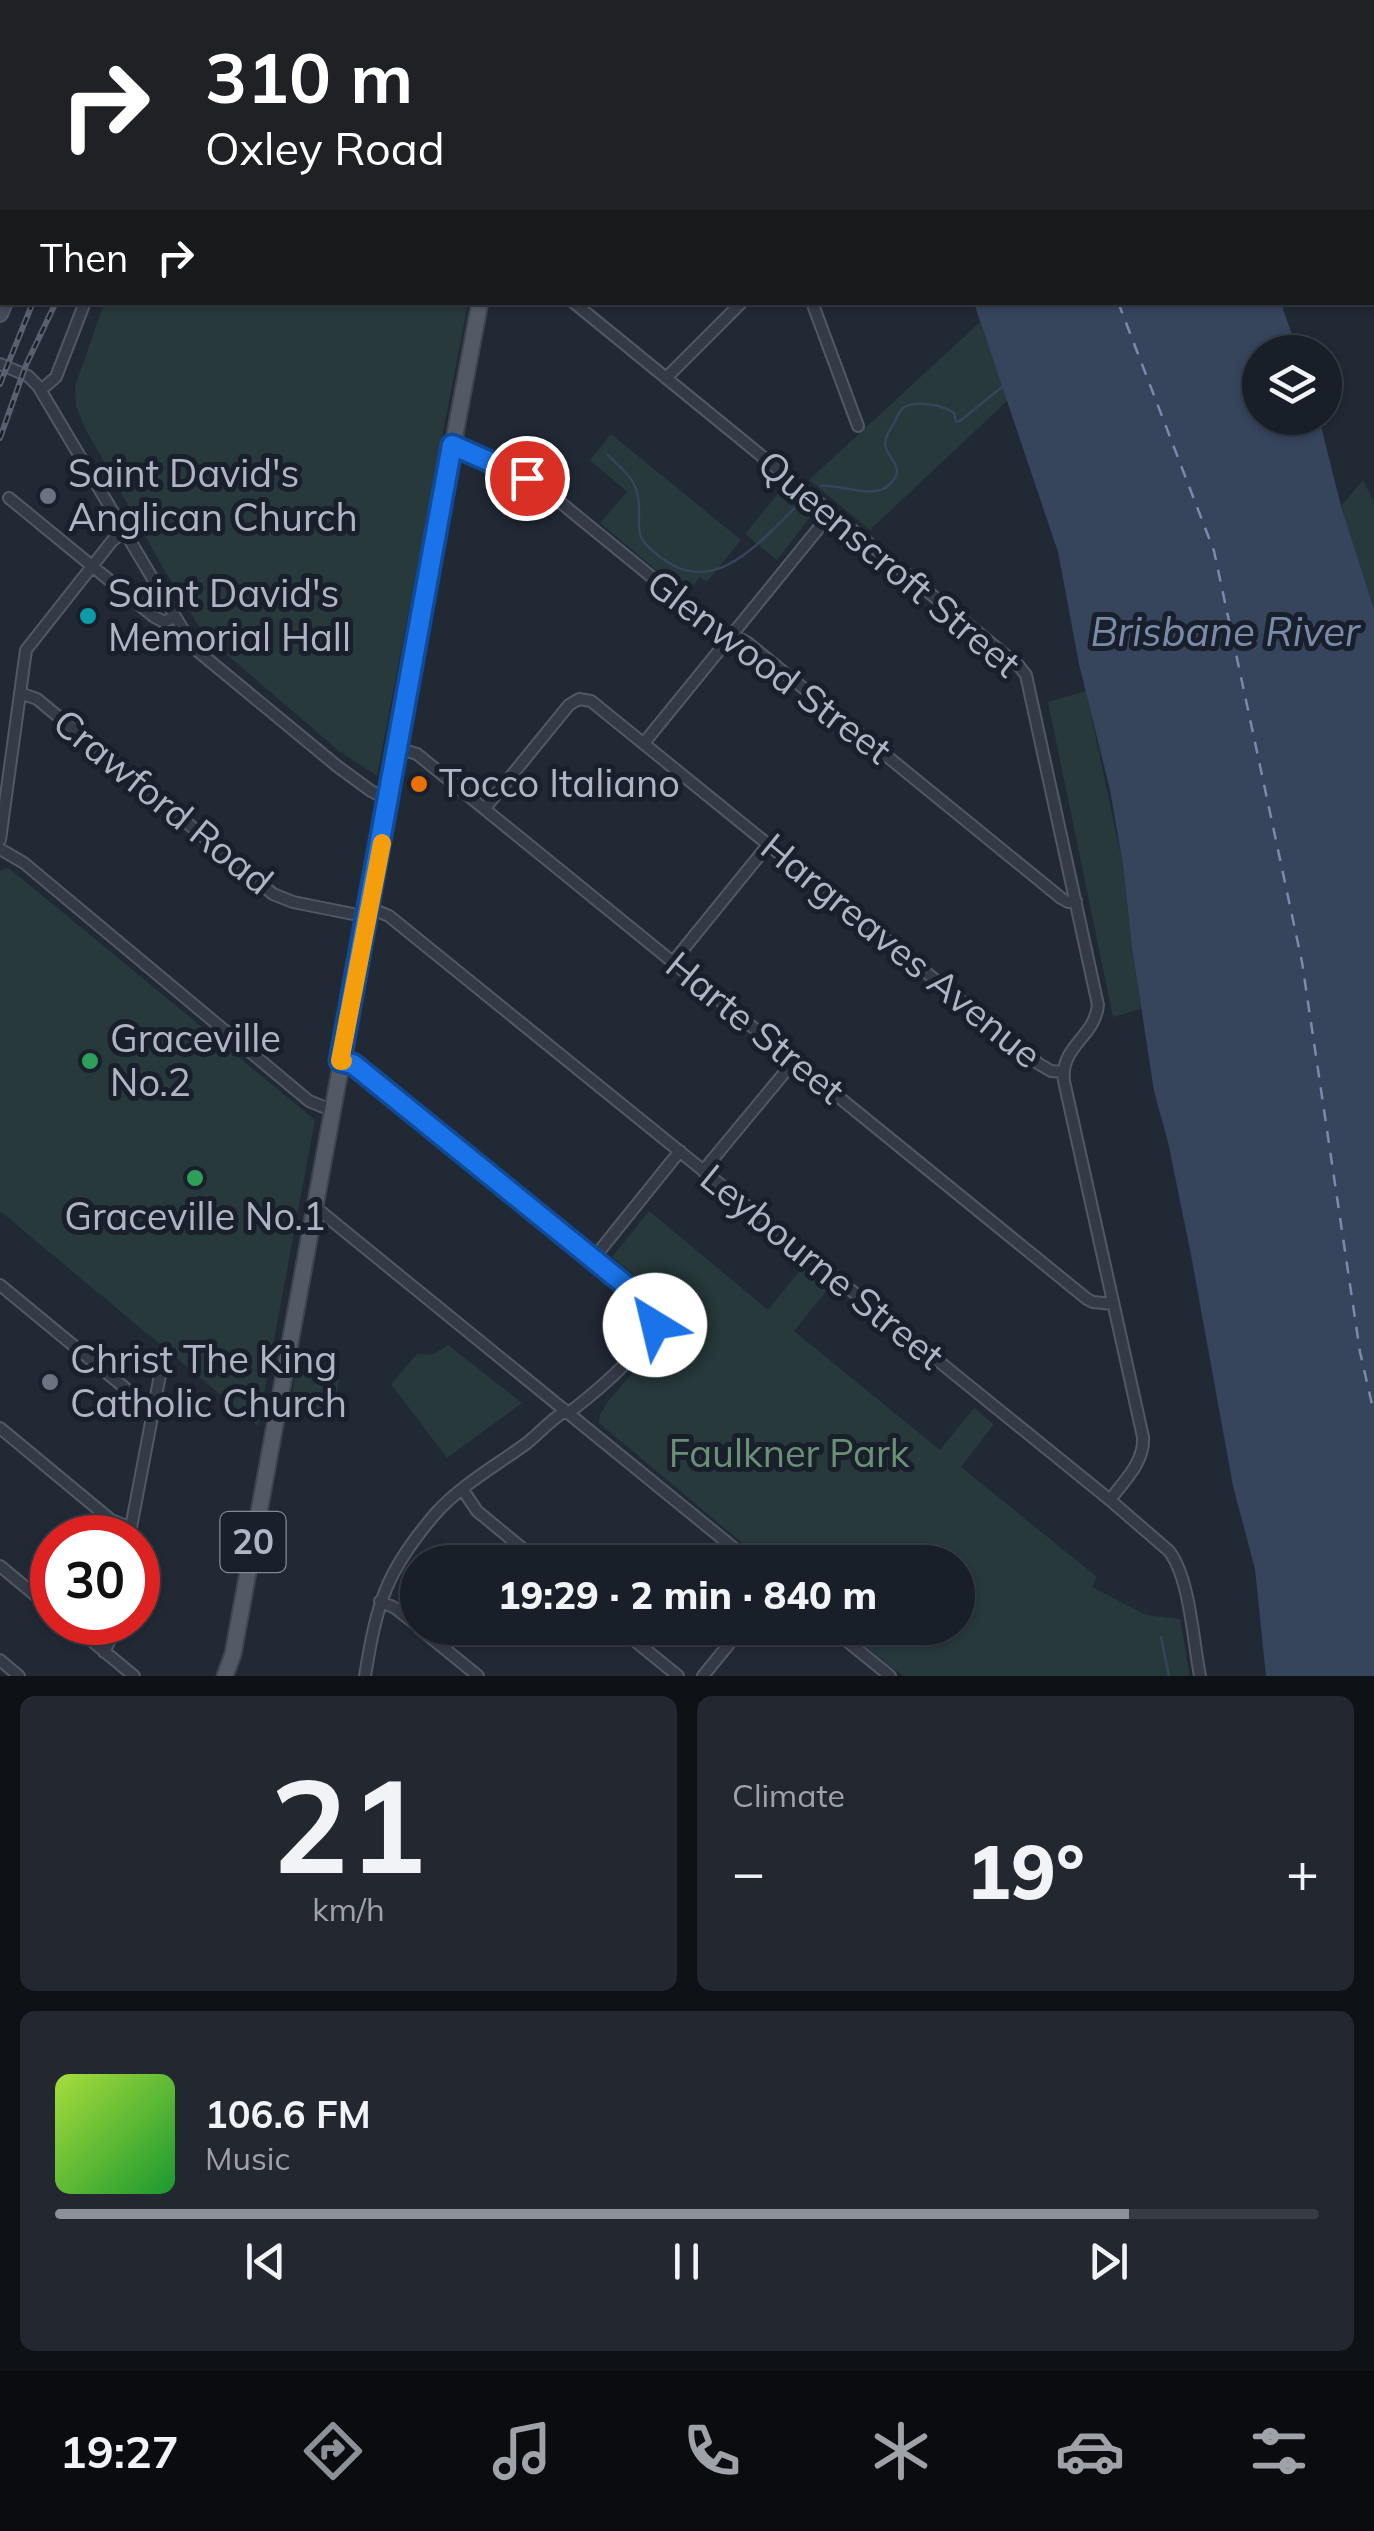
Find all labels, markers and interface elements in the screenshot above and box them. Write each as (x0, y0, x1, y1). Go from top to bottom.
text: 310 m (205, 33, 413, 121)
icon: right (40, 40, 170, 170)
text: Oxley Road (205, 120, 445, 176)
icon: right (148, 230, 203, 285)
text: Then (40, 234, 128, 282)
map controls (1242, 335, 1342, 435)
button: layers (1242, 335, 1342, 435)
pin (485, 436, 570, 521)
street label: Queenscroft Street (749, 439, 1031, 687)
place label: Saint David's Anglican Church (68, 449, 358, 541)
icon: arrive (500, 451, 555, 506)
marker: Saint David's Anglican Church (37, 485, 59, 507)
street label: Glenwood Street (638, 559, 901, 774)
place label: Saint David's Memorial Hall (108, 569, 351, 661)
marker: Saint David's Memorial Hall (77, 605, 99, 627)
water label: Brisbane River (1090, 606, 1361, 656)
street label: Crawford Road (44, 698, 283, 904)
place label: Tocco Italiano (439, 759, 680, 807)
marker: Tocco Italiano (408, 773, 430, 795)
street label: Hargreaves Avenue (752, 822, 1052, 1078)
street label: Harte Street (657, 941, 854, 1114)
place label: Graceville No.2 (110, 1014, 281, 1106)
marker: Graceville No.2 (79, 1050, 101, 1072)
street label: Leybourne Street (691, 1153, 954, 1379)
marker: Graceville No.1 (184, 1167, 206, 1189)
place label: Graceville No.1 (64, 1192, 326, 1240)
position arrow (603, 1273, 707, 1377)
place label: Christ The King Catholic Church (70, 1335, 347, 1427)
marker: Christ The King Catholic Church (39, 1371, 61, 1393)
park label: Faulkner Park (669, 1429, 910, 1477)
road number: 20 (220, 1512, 286, 1572)
speed limit sign: 30 (30, 1515, 160, 1645)
text: 19:29 · 2 min · 840 m (498, 1571, 877, 1619)
text: 21 (270, 1742, 427, 1906)
text: Climate (732, 1775, 845, 1815)
text: 19° (966, 1824, 1085, 1918)
text: − (732, 1837, 765, 1906)
text: + (1286, 1837, 1319, 1906)
text: km/h (312, 1889, 385, 1929)
text: 106.6 FM (205, 2090, 371, 2138)
text: Music (205, 2138, 290, 2178)
icon: previous (238, 2234, 293, 2289)
icon: pause (659, 2234, 714, 2289)
icon: next (1081, 2234, 1136, 2289)
icon: directions (298, 2416, 368, 2486)
icon: music (487, 2416, 557, 2486)
icon: phone (677, 2416, 747, 2486)
icon: climate (866, 2416, 936, 2486)
icon: car (1055, 2416, 1125, 2486)
icon: filters (1244, 2416, 1314, 2486)
text: 19:27 (60, 2423, 179, 2479)

